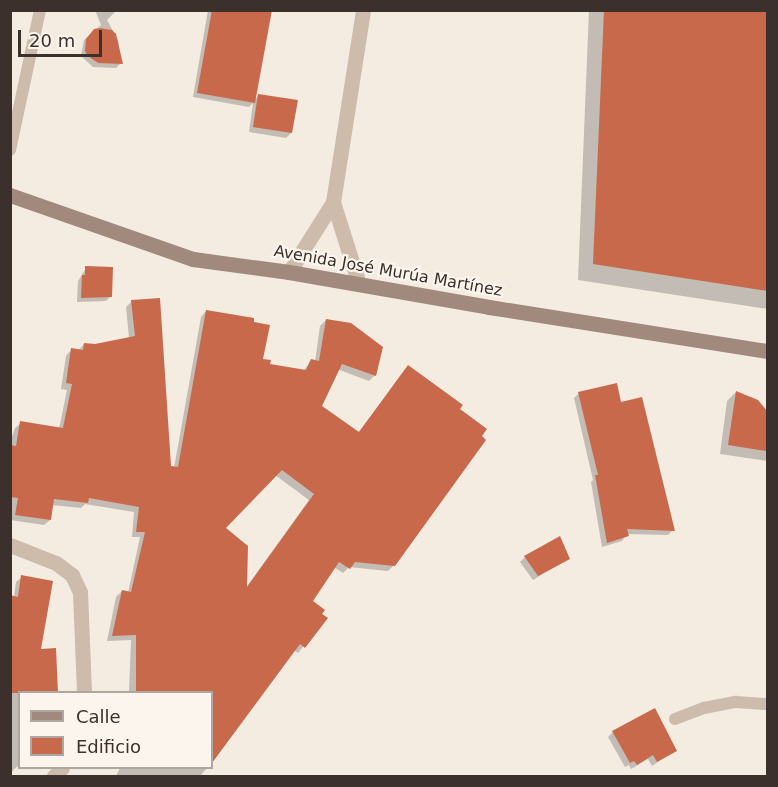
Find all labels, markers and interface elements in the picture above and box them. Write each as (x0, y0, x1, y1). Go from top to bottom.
scale bar (21, 18, 105, 56)
text: 20 m (29, 30, 75, 51)
street label: Avenida José Murúa Martínez (272, 241, 504, 301)
legend (18, 691, 213, 769)
text: Calle (76, 706, 121, 727)
text: Edificio (76, 736, 141, 757)

